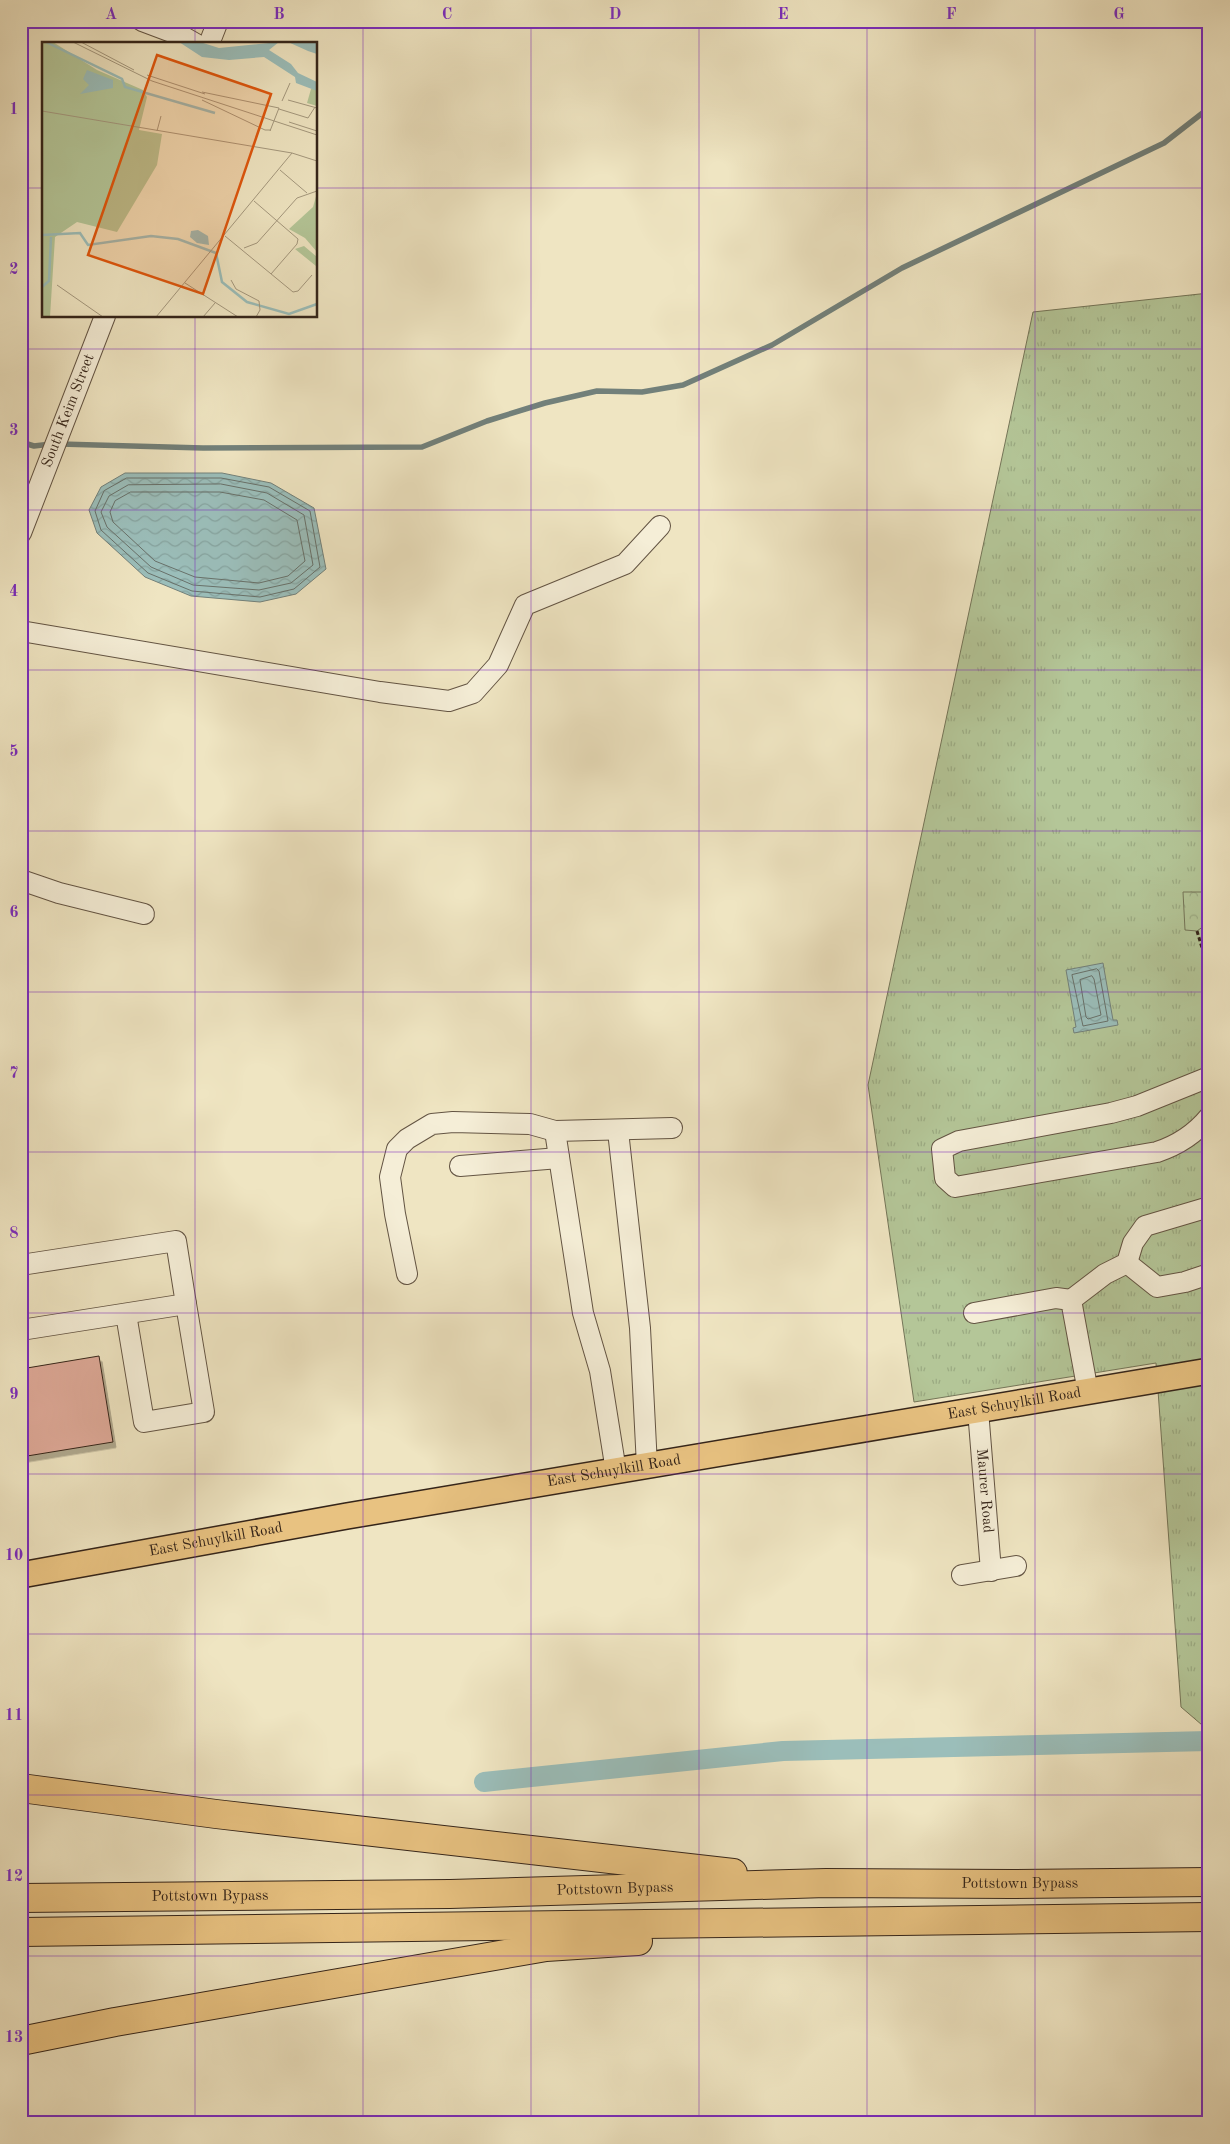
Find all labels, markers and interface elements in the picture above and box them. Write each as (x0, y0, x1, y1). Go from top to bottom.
text: A (105, 7, 117, 23)
text: B (273, 7, 285, 23)
text: C (442, 7, 452, 23)
text: D (609, 7, 621, 23)
text: E (777, 7, 789, 23)
text: F (946, 7, 957, 23)
text: G (1113, 7, 1125, 23)
inset map (42, 42, 318, 318)
text: 1 (9, 102, 19, 118)
text: 2 (9, 262, 19, 278)
street label: South Keim Street (40, 352, 97, 470)
text: 3 (9, 423, 19, 439)
text: 4 (9, 584, 19, 600)
text: 5 (9, 744, 19, 760)
text: 6 (9, 905, 19, 921)
text: 7 (9, 1066, 19, 1082)
text: 8 (9, 1226, 19, 1242)
street label: East Schuylkill Road (946, 1385, 1083, 1422)
text: 9 (9, 1387, 19, 1403)
street label: Maurer Road (974, 1448, 995, 1534)
street label: East Schuylkill Road (546, 1452, 682, 1490)
street label: East Schuylkill Road (148, 1520, 284, 1559)
text: 10 (5, 1548, 23, 1564)
text: 11 (5, 1708, 23, 1724)
text: 12 (5, 1869, 23, 1885)
street label: Pottstown Bypass (961, 1876, 1078, 1892)
street label: Pottstown Bypass (556, 1880, 674, 1898)
street label: Pottstown Bypass (151, 1888, 269, 1904)
text: 13 (5, 2030, 23, 2046)

